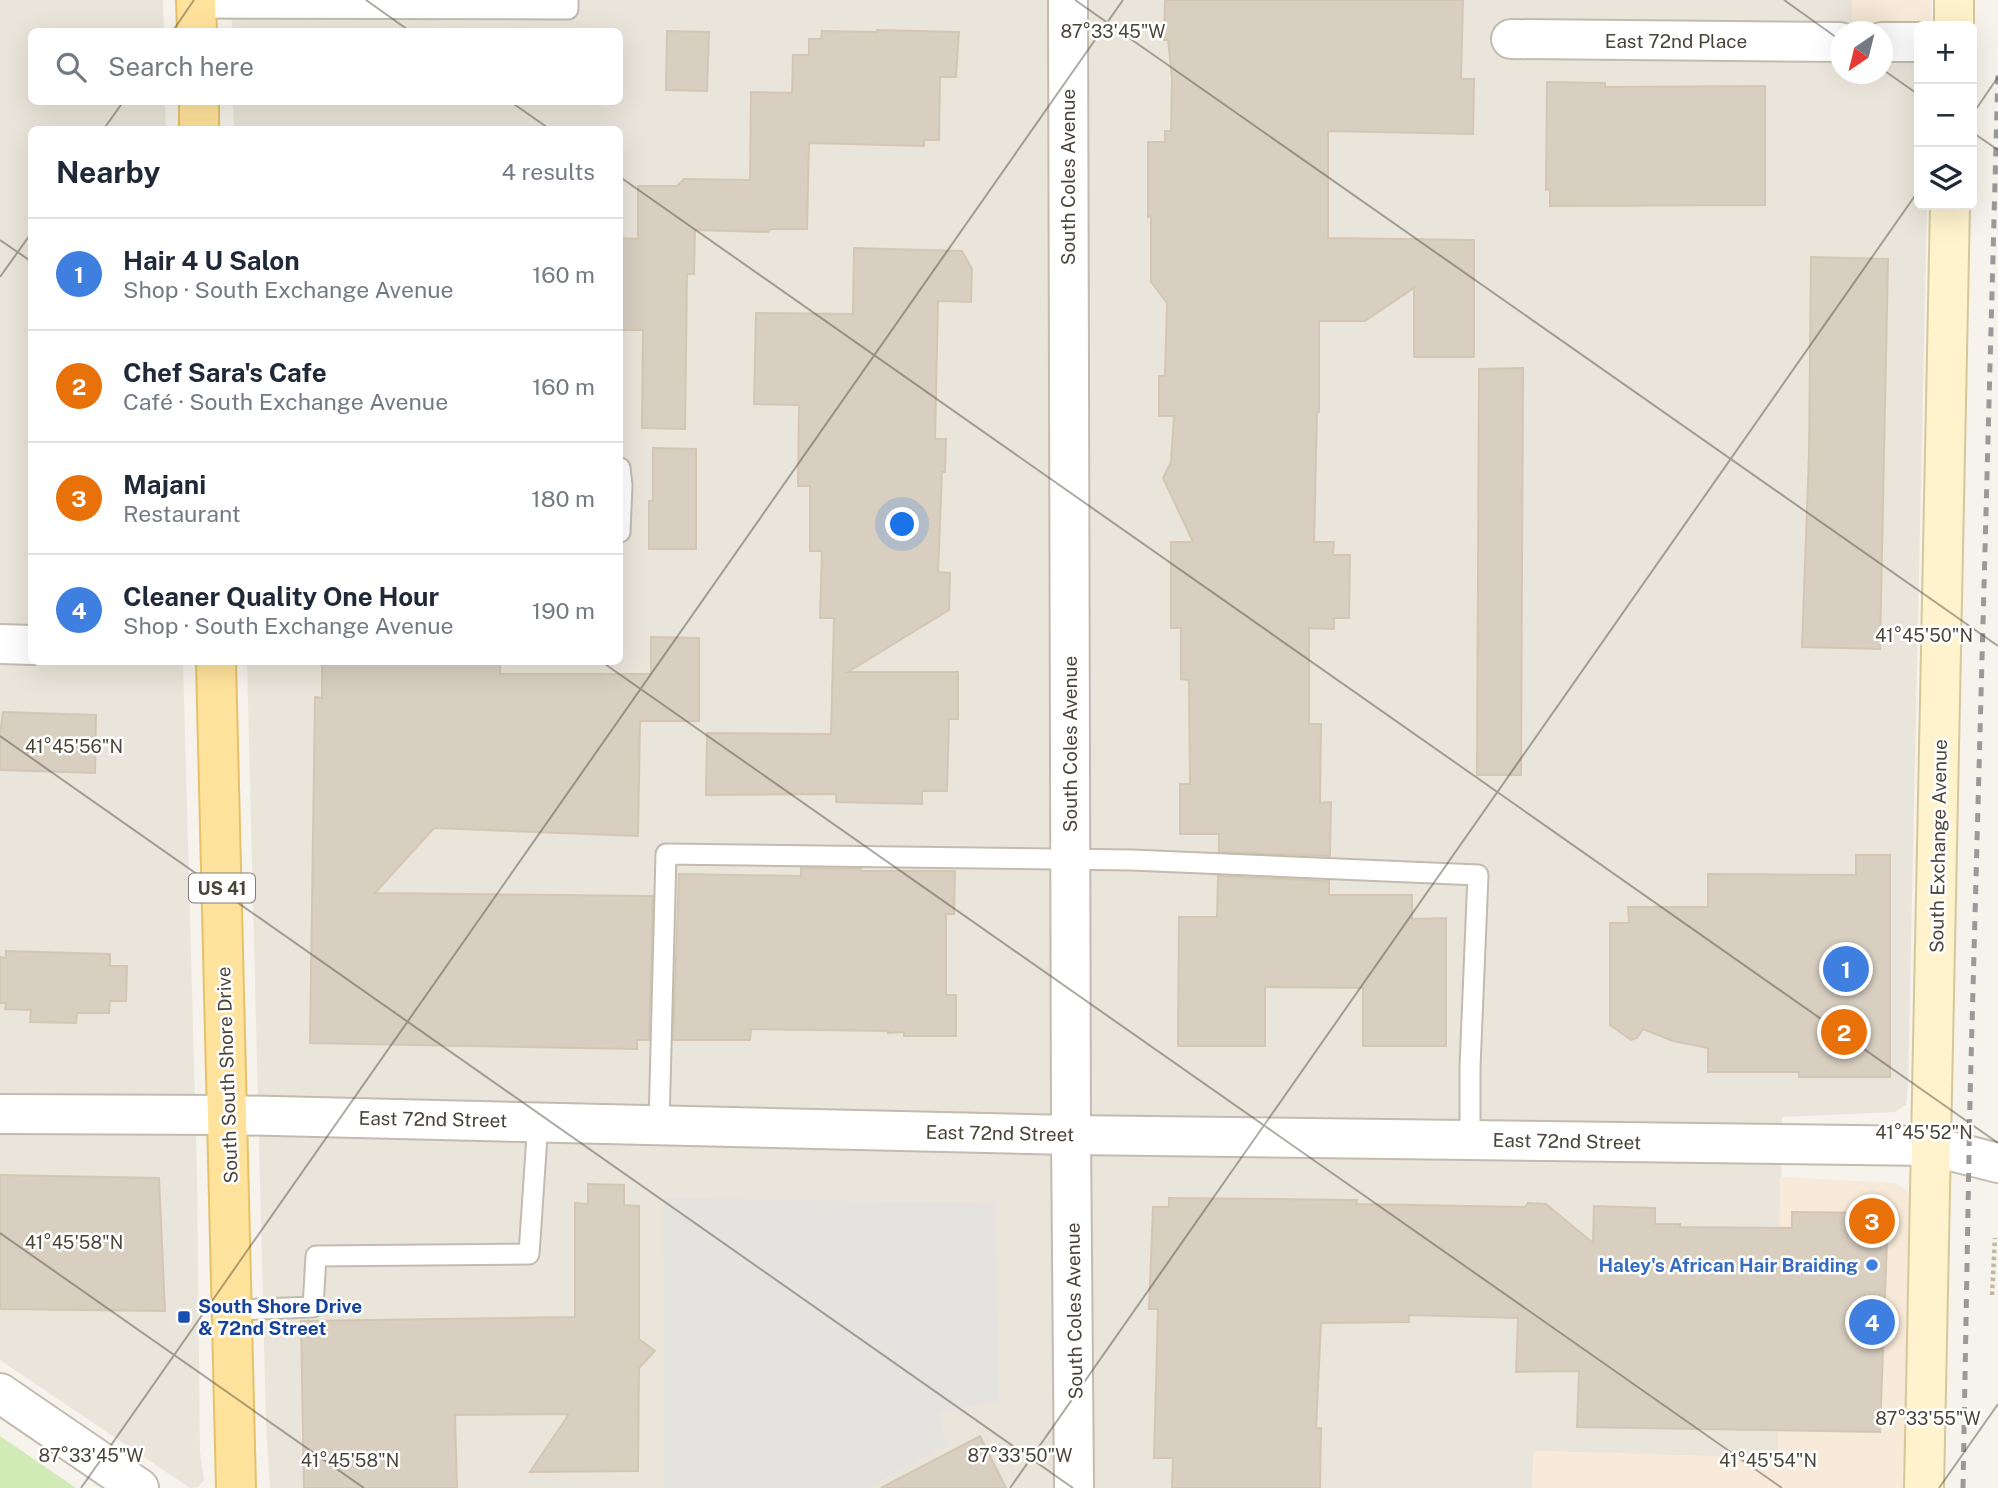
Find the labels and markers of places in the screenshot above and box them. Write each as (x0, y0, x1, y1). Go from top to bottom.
pin: 1 (1823, 943, 1869, 995)
pin: 2 (1821, 1006, 1867, 1058)
pin: 3 (1849, 1195, 1895, 1247)
place label: Haley's African Hair Braiding (1599, 1254, 1858, 1276)
marker: Haley's African Hair Braiding (1864, 1257, 1880, 1273)
place label: South Shore Drive & 72nd Street (198, 1295, 362, 1339)
pin: 4 (1849, 1296, 1895, 1348)
marker: South Shore Drive & 72nd Street (176, 1309, 192, 1325)

